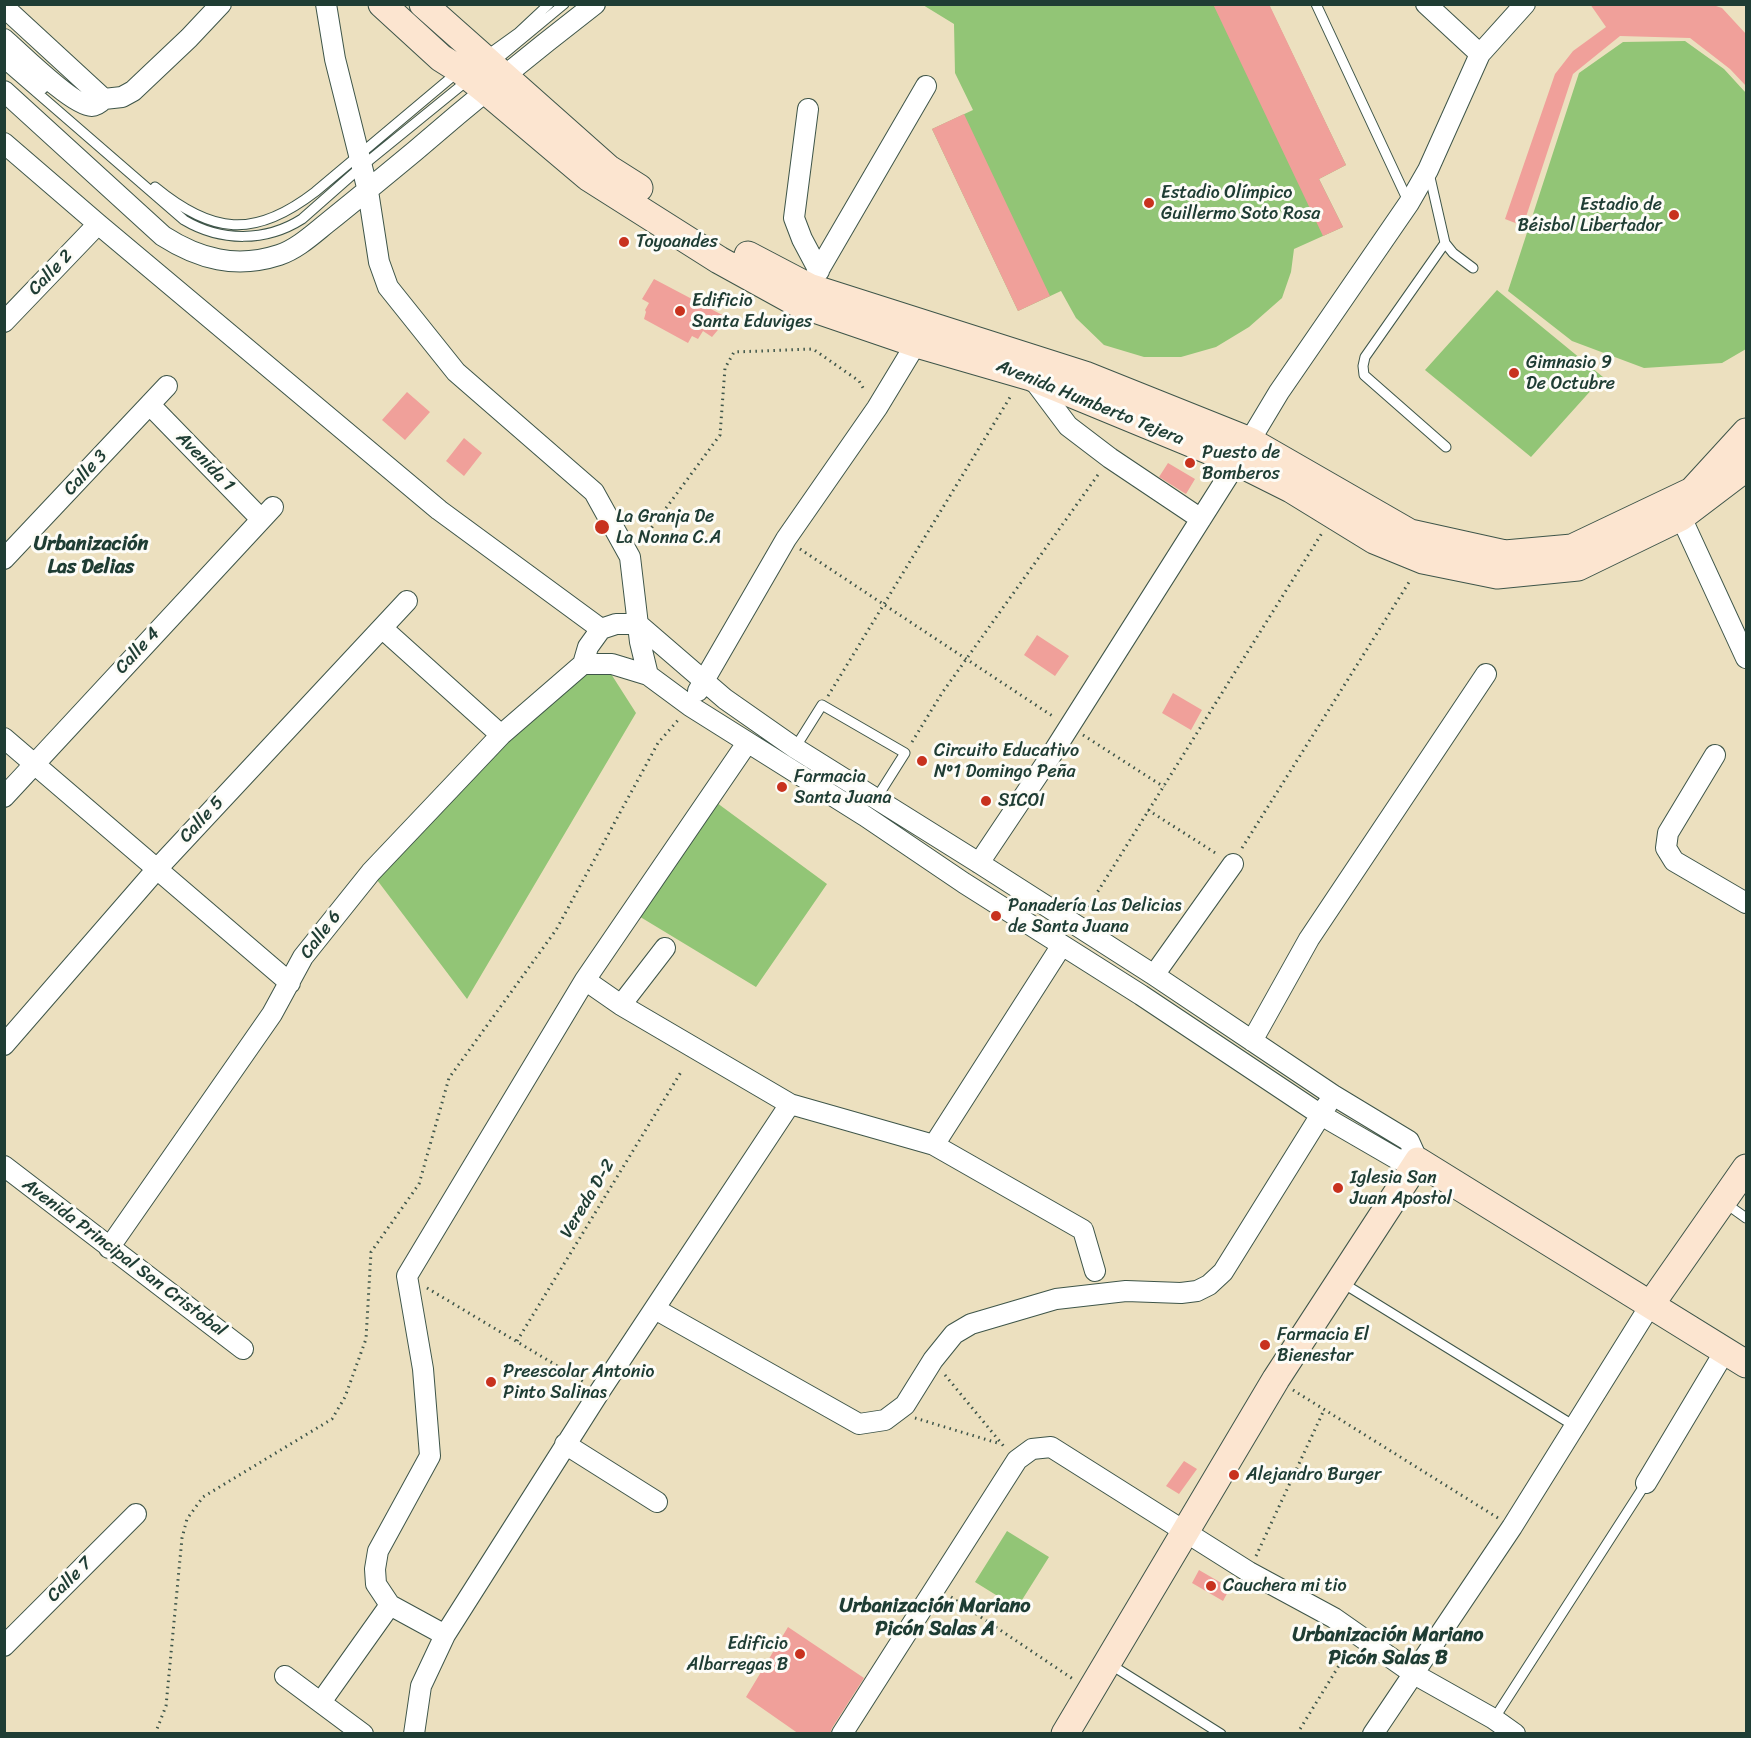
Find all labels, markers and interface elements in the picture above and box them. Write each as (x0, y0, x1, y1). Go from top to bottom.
place label: Estadio Olímpico Guillermo Soto Rosa (1161, 182, 1320, 224)
place label: Estadio de Béisbol Libertador (1517, 194, 1662, 236)
marker: Estadio Olímpico Guillermo Soto Rosa (1142, 196, 1156, 210)
marker: Estadio de Béisbol Libertador (1667, 208, 1681, 222)
place label: Toyoandes (636, 231, 718, 253)
marker: Toyoandes (617, 235, 631, 249)
street label: Calle 2 (24, 246, 78, 300)
place label: Edificio Santa Eduviges (692, 290, 812, 332)
marker: Edificio Santa Eduviges (673, 304, 687, 318)
place label: Gimnasio 9 De Octubre (1526, 352, 1615, 394)
street label: Avenida Humberto Tejera (993, 355, 1187, 451)
marker: Gimnasio 9 De Octubre (1507, 366, 1521, 380)
street label: Avenida 1 (171, 428, 239, 496)
place label: Puesto de Bomberos (1202, 442, 1280, 484)
street label: Calle 3 (60, 446, 112, 500)
marker: Puesto de Bomberos (1183, 456, 1197, 470)
place label: La Granja De La Nonna C.A (616, 506, 721, 548)
marker: La Granja De La Nonna C.A (593, 518, 611, 536)
district label: Urbanización Las Delias (34, 533, 148, 580)
street label: Calle 4 (111, 623, 165, 679)
place label: Circuito Educativo Nº1 Domingo Peña (934, 740, 1079, 783)
marker: Circuito Educativo Nº1 Domingo Peña (915, 754, 929, 768)
place label: Farmacia Santa Juana (794, 766, 891, 808)
marker: Farmacia Santa Juana (775, 780, 789, 794)
place label: SICOI (998, 790, 1045, 812)
street label: Calle 5 (175, 792, 229, 848)
marker: SICOI (979, 794, 993, 808)
place label: Panadería Las Delicias de Santa Juana (1008, 895, 1182, 938)
street label: Calle 6 (296, 907, 346, 963)
marker: Panadería Las Delicias de Santa Juana (989, 909, 1003, 923)
street label: Vereda D-2 (556, 1156, 620, 1242)
place label: Iglesia San Juan Apostol (1350, 1167, 1452, 1210)
street label: Avenida Principal San Cristobal (18, 1174, 230, 1342)
marker: Iglesia San Juan Apostol (1331, 1181, 1345, 1195)
place label: Farmacia El Bienestar (1277, 1324, 1369, 1366)
marker: Farmacia El Bienestar (1258, 1338, 1272, 1352)
place label: Preescolar Antonio Pinto Salinas (503, 1361, 654, 1404)
marker: Preescolar Antonio Pinto Salinas (484, 1375, 498, 1389)
place label: Alejandro Burger (1246, 1464, 1381, 1486)
marker: Alejandro Burger (1227, 1468, 1241, 1482)
street label: Calle 7 (43, 1553, 97, 1607)
place label: Cauchera mi tio (1223, 1575, 1347, 1597)
marker: Cauchera mi tio (1204, 1579, 1218, 1593)
district label: Urbanización Mariano Picón Salas A (840, 1595, 1030, 1642)
district label: Urbanización Mariano Picón Salas B (1293, 1624, 1483, 1671)
place label: Edificio Albarregas B (687, 1633, 788, 1676)
marker: Edificio Albarregas B (793, 1647, 807, 1661)

